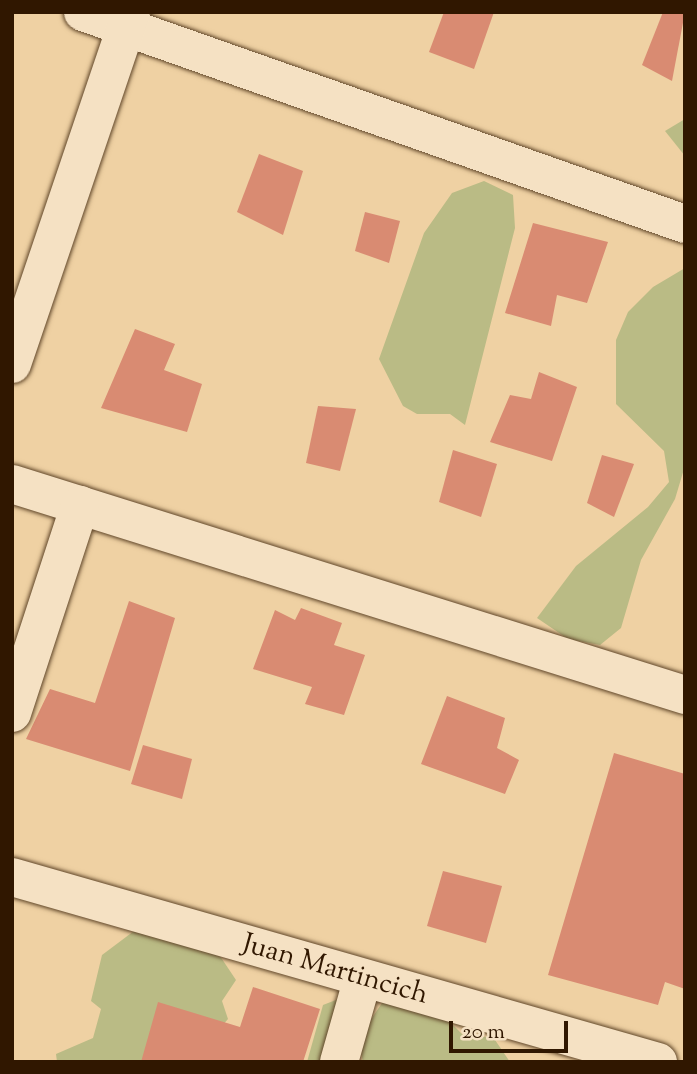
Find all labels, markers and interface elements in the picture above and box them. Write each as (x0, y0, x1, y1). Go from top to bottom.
street label: Juan Martincich (238, 927, 432, 1013)
scale bar (452, 1007, 571, 1052)
text: 20 m (462, 1018, 505, 1048)

